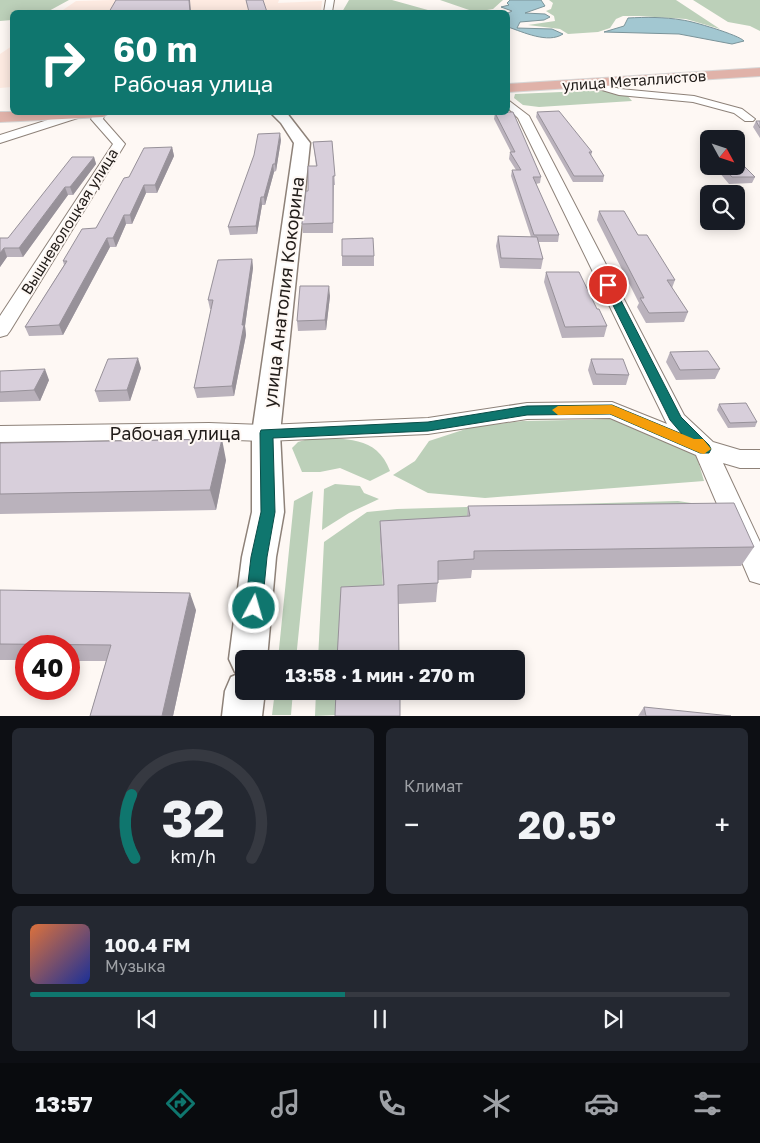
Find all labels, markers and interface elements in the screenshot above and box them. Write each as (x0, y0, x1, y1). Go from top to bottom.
text: 60 m (113, 28, 197, 70)
icon: right (30, 30, 95, 95)
street label: улица Металлистов (561, 66, 707, 94)
text: Рабочая улица (113, 70, 273, 97)
north arrow (700, 130, 745, 175)
map controls (700, 130, 745, 230)
street label: Вышневолоцкая улица (17, 145, 121, 297)
street label: улица Анатолия Кокорина (258, 175, 308, 409)
button: search (700, 185, 745, 230)
pin (587, 264, 629, 306)
icon: arrive (594, 271, 622, 299)
street label: Рабочая улица (109, 422, 241, 444)
position arrow (227, 581, 279, 633)
speed limit sign: 40 (15, 635, 80, 700)
text: 13:58 · 1 мин · 270 m (285, 663, 475, 686)
text: Климат (404, 776, 463, 796)
text: 32 (161, 786, 225, 848)
text: 20.5° (518, 802, 616, 847)
text: − (404, 808, 419, 841)
text: + (715, 808, 730, 841)
text: km/h (170, 845, 216, 867)
text: 100.4 FM (105, 933, 190, 956)
text: Музыка (105, 956, 166, 976)
icon: previous (133, 1005, 161, 1033)
icon: pause (366, 1005, 394, 1033)
icon: next (599, 1005, 627, 1033)
icon: directions (163, 1086, 198, 1121)
icon: music (268, 1086, 303, 1121)
icon: phone (374, 1086, 409, 1121)
icon: climate (479, 1086, 514, 1121)
icon: car (584, 1086, 619, 1121)
icon: filters (690, 1086, 725, 1121)
text: 13:57 (35, 1090, 92, 1117)

